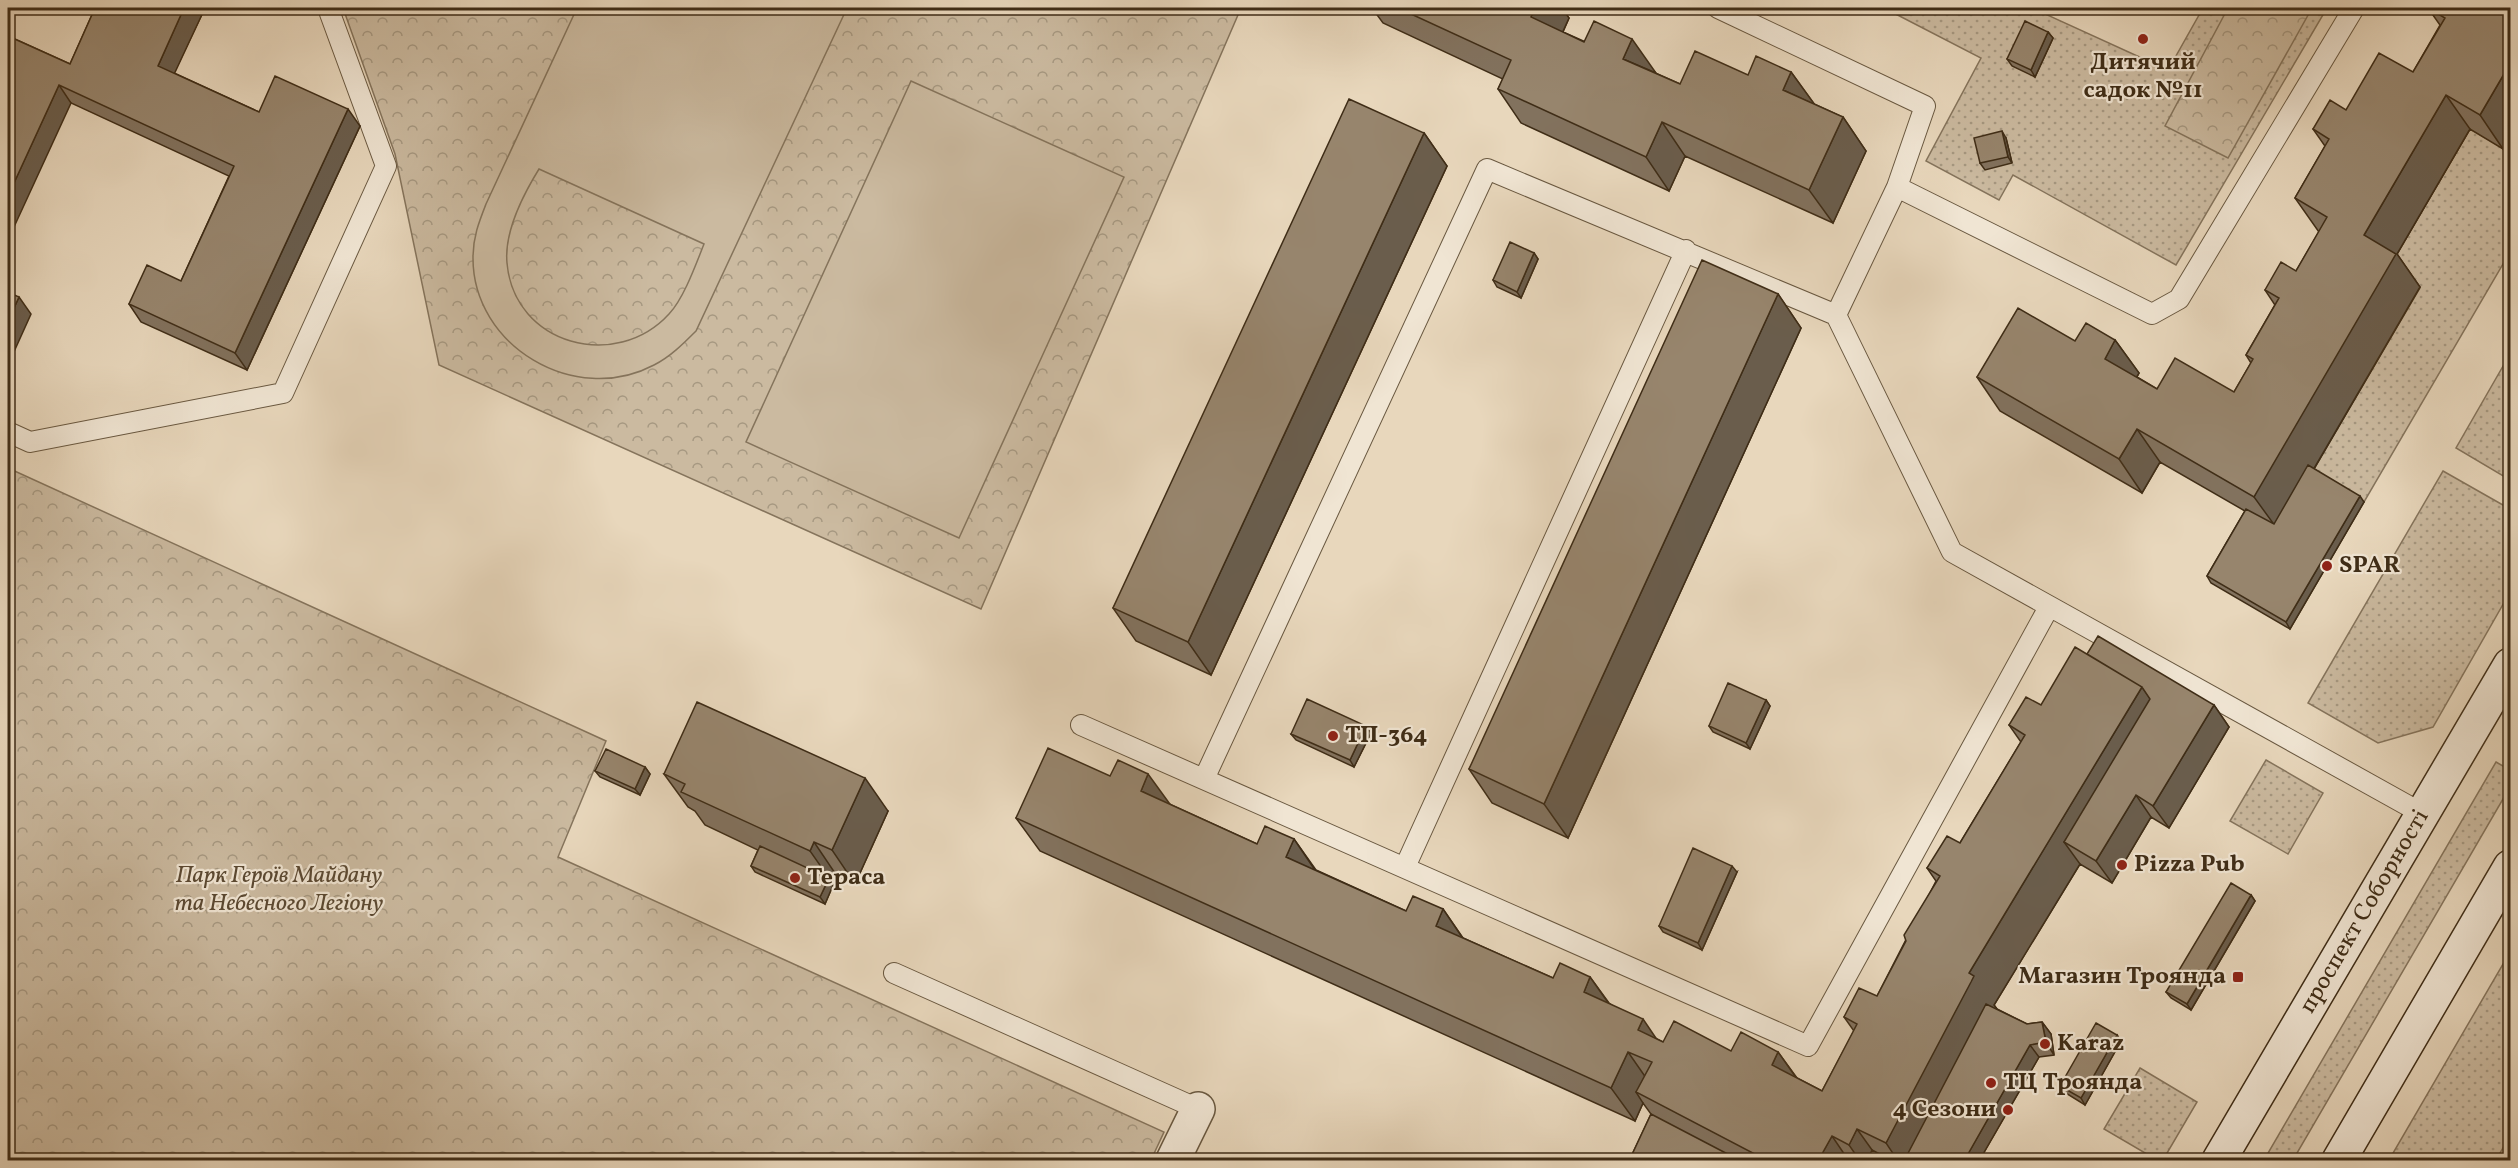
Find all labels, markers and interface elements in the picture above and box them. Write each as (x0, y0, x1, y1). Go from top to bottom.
marker: Дитячий садок №11 (2136, 32, 2150, 46)
place label: Дитячий садок №11 (2083, 46, 2203, 108)
place label: SPAR (2339, 549, 2400, 583)
marker: SPAR (2320, 559, 2334, 573)
place label: ТП-364 (1345, 719, 1428, 753)
marker: ТП-364 (1326, 729, 1340, 743)
street label: проспект Соборності (2292, 803, 2438, 1020)
place label: Pizza Pub (2134, 848, 2245, 882)
marker: Pizza Pub (2115, 858, 2129, 872)
park label: Парк Героїв Майдану та Небесного Легіону (175, 859, 384, 921)
place label: Тераса (807, 861, 885, 895)
marker: Тераса (788, 871, 802, 885)
place label: Магазин Троянда (2018, 960, 2226, 994)
marker: Магазин Троянда (2231, 970, 2245, 984)
place label: Karaz (2057, 1027, 2124, 1061)
marker: Karaz (2038, 1037, 2052, 1051)
place label: ТЦ Троянда (2003, 1066, 2142, 1100)
marker: ТЦ Троянда (1984, 1076, 1998, 1090)
place label: 4 Сезони (1893, 1093, 1996, 1127)
marker: 4 Сезони (2001, 1103, 2015, 1117)

